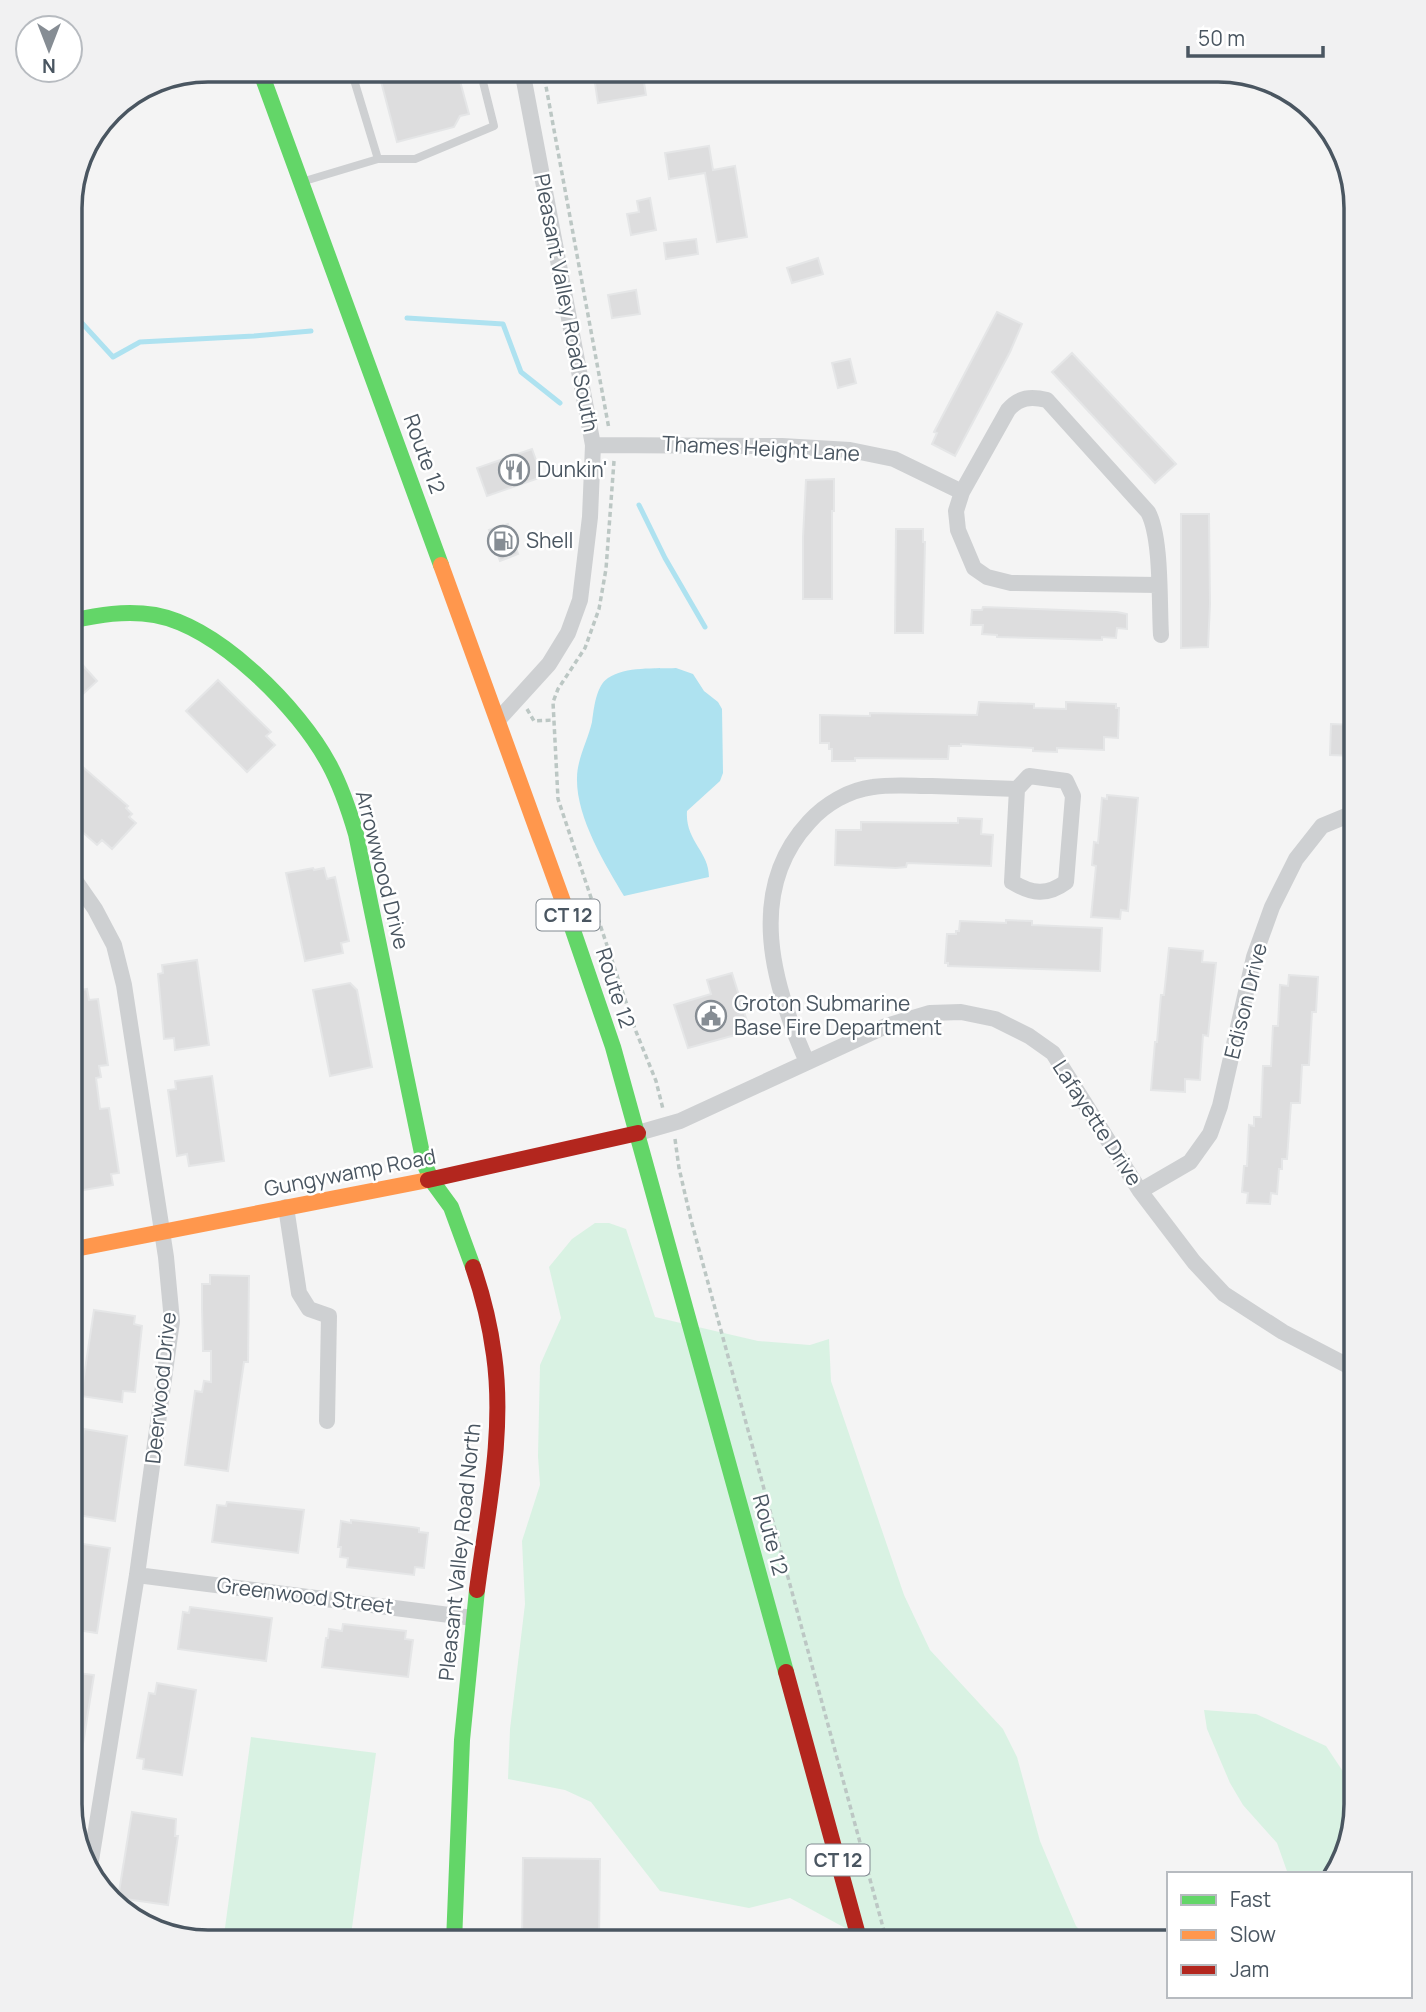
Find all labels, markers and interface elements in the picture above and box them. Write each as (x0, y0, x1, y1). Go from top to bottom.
north arrow (14, 14, 84, 84)
scale bar (1188, 14, 1323, 58)
text: 50 m (1198, 24, 1245, 52)
text: N (42, 53, 56, 79)
street label: Pleasant Valley Road South (528, 171, 606, 434)
street label: Route 12 (398, 410, 452, 497)
street label: Thames Height Lane (661, 429, 861, 467)
restaurant icon: Dunkin' (497, 453, 531, 487)
place label: Dunkin' (537, 455, 608, 483)
fuel station icon: Shell (486, 524, 520, 558)
place label: Shell (526, 526, 574, 554)
street label: Arrowwood Drive (350, 787, 416, 952)
road number: CT 12 (536, 900, 600, 931)
street label: Edison Drive (1217, 940, 1273, 1062)
street label: Route 12 (590, 944, 642, 1031)
place label: Groton Submarine Base Fire Department (734, 989, 942, 1041)
public building icon: Groton Submarine Base Fire Department (694, 999, 728, 1033)
street label: Lafayette Drive (1047, 1054, 1149, 1191)
street label: Gungywamp Road (261, 1142, 438, 1202)
street label: Deerwood Drive (138, 1311, 182, 1465)
street label: Pleasant Valley Road North (432, 1422, 486, 1682)
street label: Route 12 (747, 1491, 795, 1578)
street label: Greenwood Street (215, 1570, 395, 1620)
road number: CT 12 (806, 1844, 870, 1876)
legend (1167, 1872, 1412, 1998)
text: Fast (1230, 1885, 1271, 1913)
text: Slow (1230, 1920, 1276, 1948)
text: Jam (1230, 1955, 1269, 1983)

